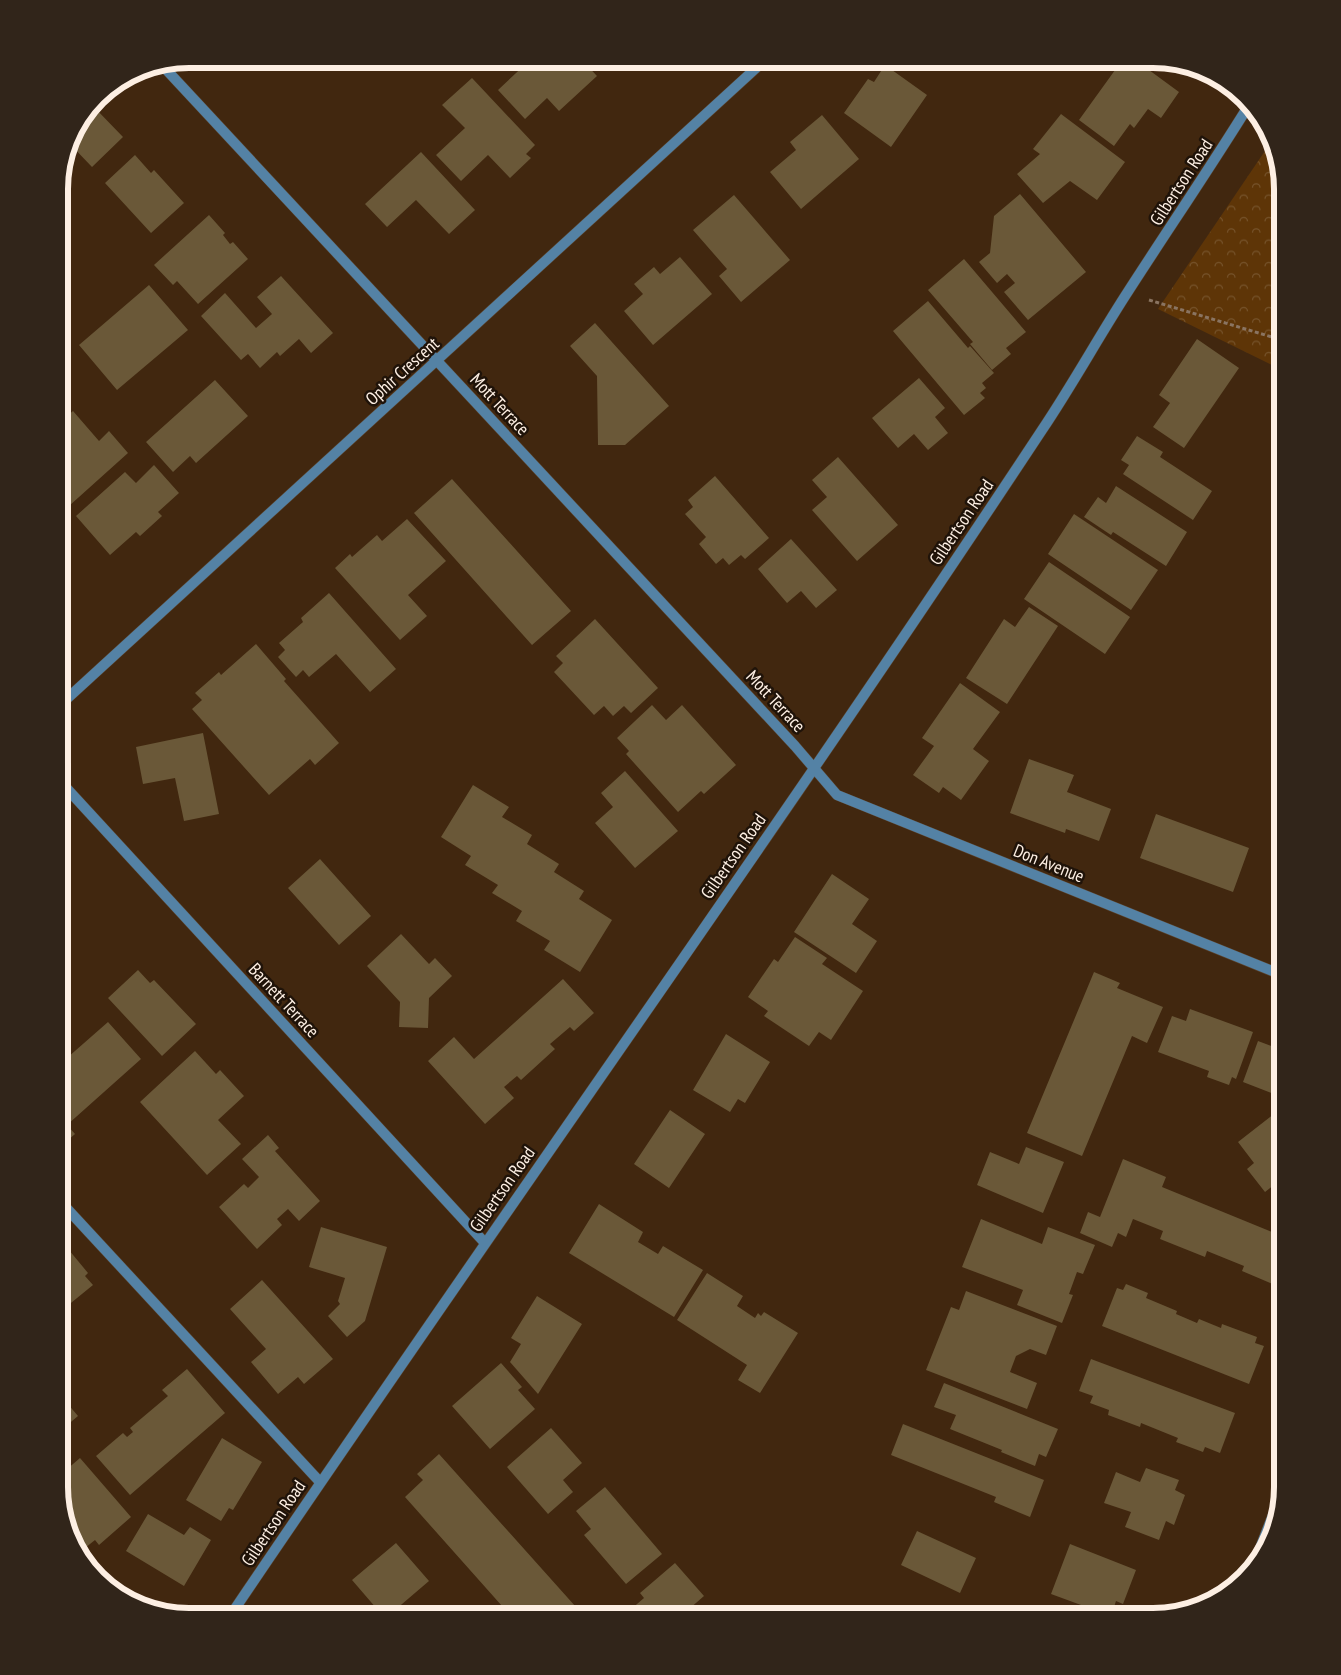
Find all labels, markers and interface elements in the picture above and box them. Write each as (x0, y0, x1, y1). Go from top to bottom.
street label: Gilbertson Road (1144, 134, 1218, 230)
street label: Ophir Crescent (360, 332, 444, 410)
street label: Mott Terrace (465, 368, 535, 440)
street label: Gilbertson Road (924, 475, 998, 569)
street label: Mott Terrace (741, 665, 811, 737)
street label: Gilbertson Road (695, 809, 771, 903)
street label: Don Avenue (1010, 838, 1088, 888)
street label: Barnett Terrace (244, 958, 324, 1042)
street label: Gilbertson Road (464, 1142, 540, 1236)
street label: Gilbertson Road (236, 1476, 310, 1570)

